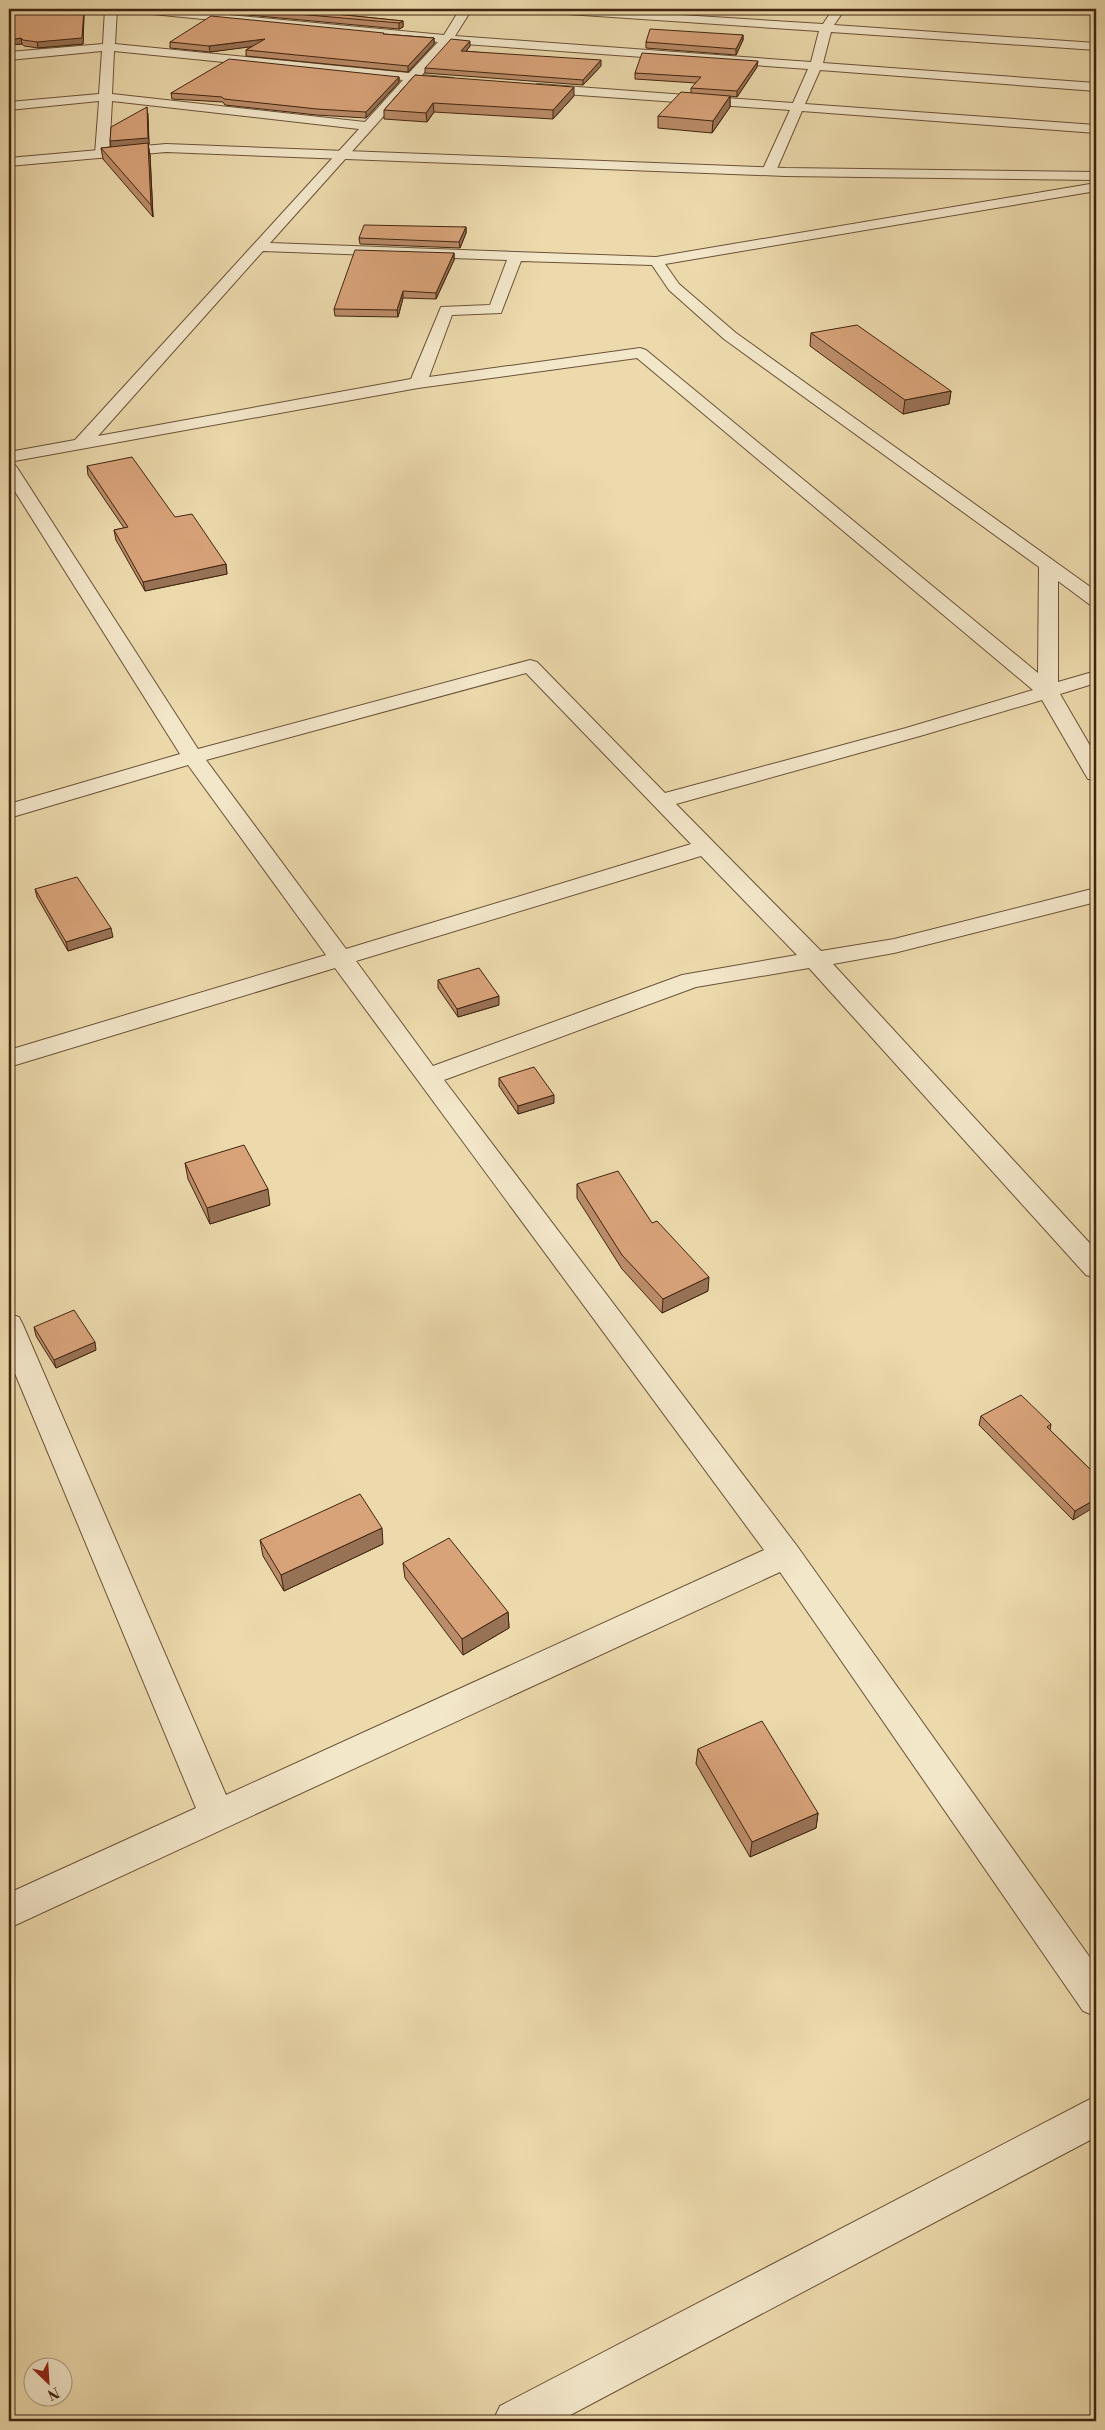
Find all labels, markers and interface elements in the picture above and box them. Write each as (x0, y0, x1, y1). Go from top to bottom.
north arrow (22, 2358, 72, 2408)
text: N (44, 2382, 62, 2403)

